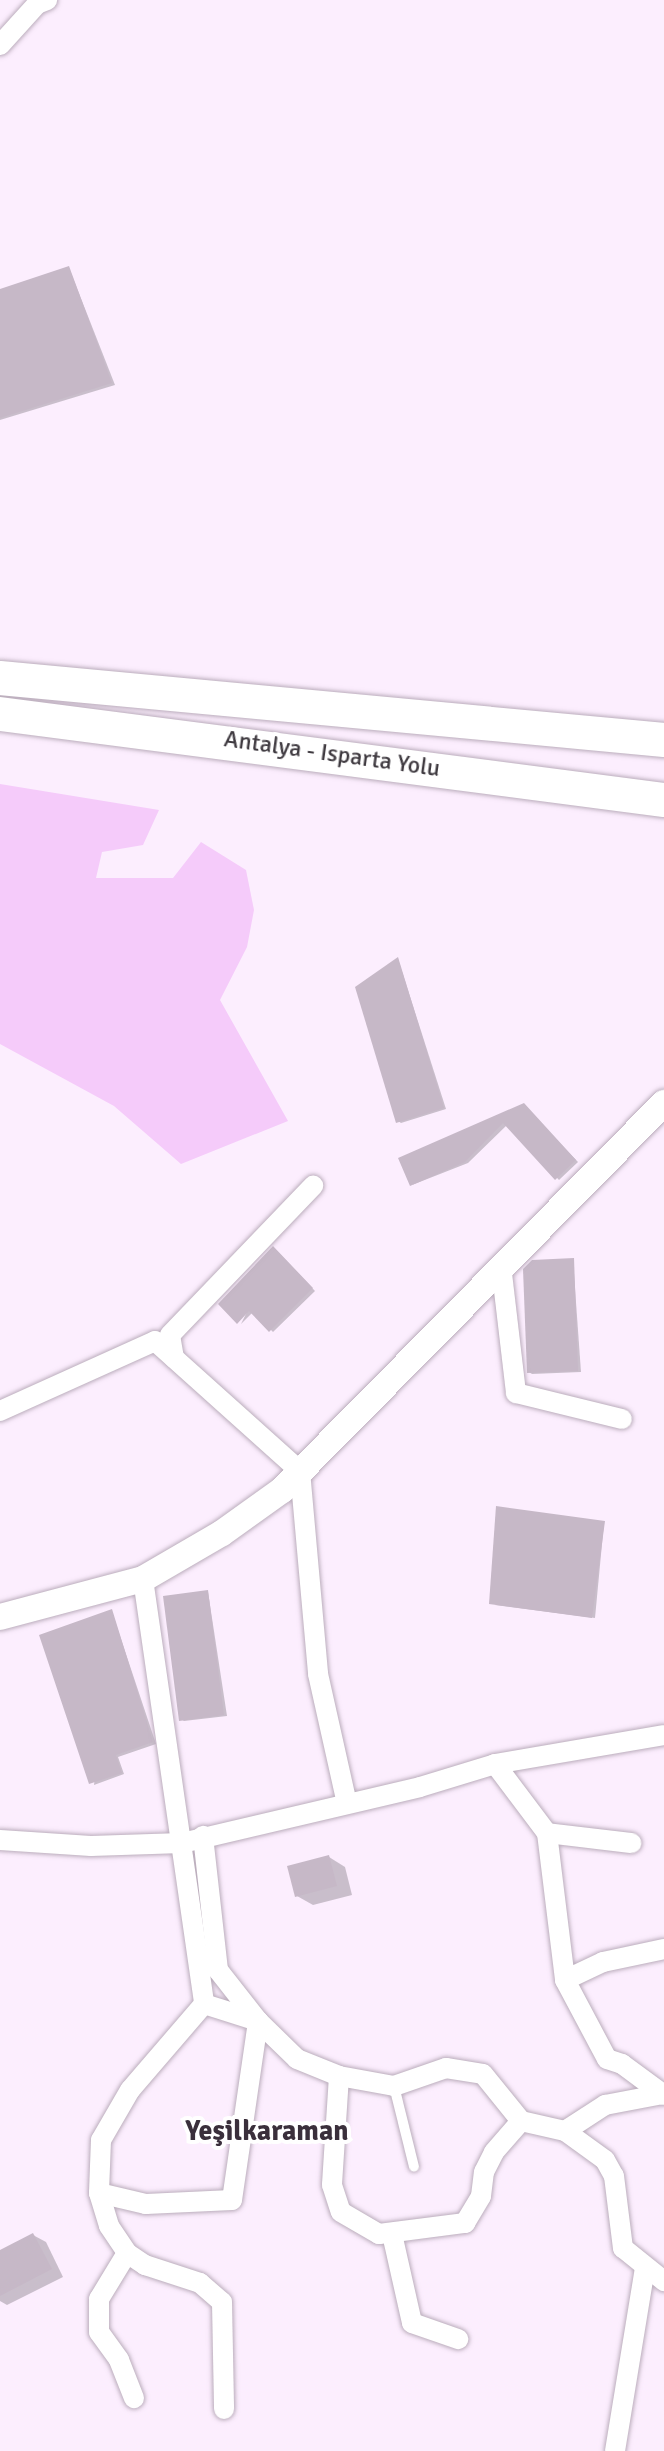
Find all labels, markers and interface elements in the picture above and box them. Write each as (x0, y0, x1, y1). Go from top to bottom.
street label: Antalya - Isparta Yolu (222, 725, 442, 783)
district label: Yeşilkaraman (185, 2114, 349, 2148)

